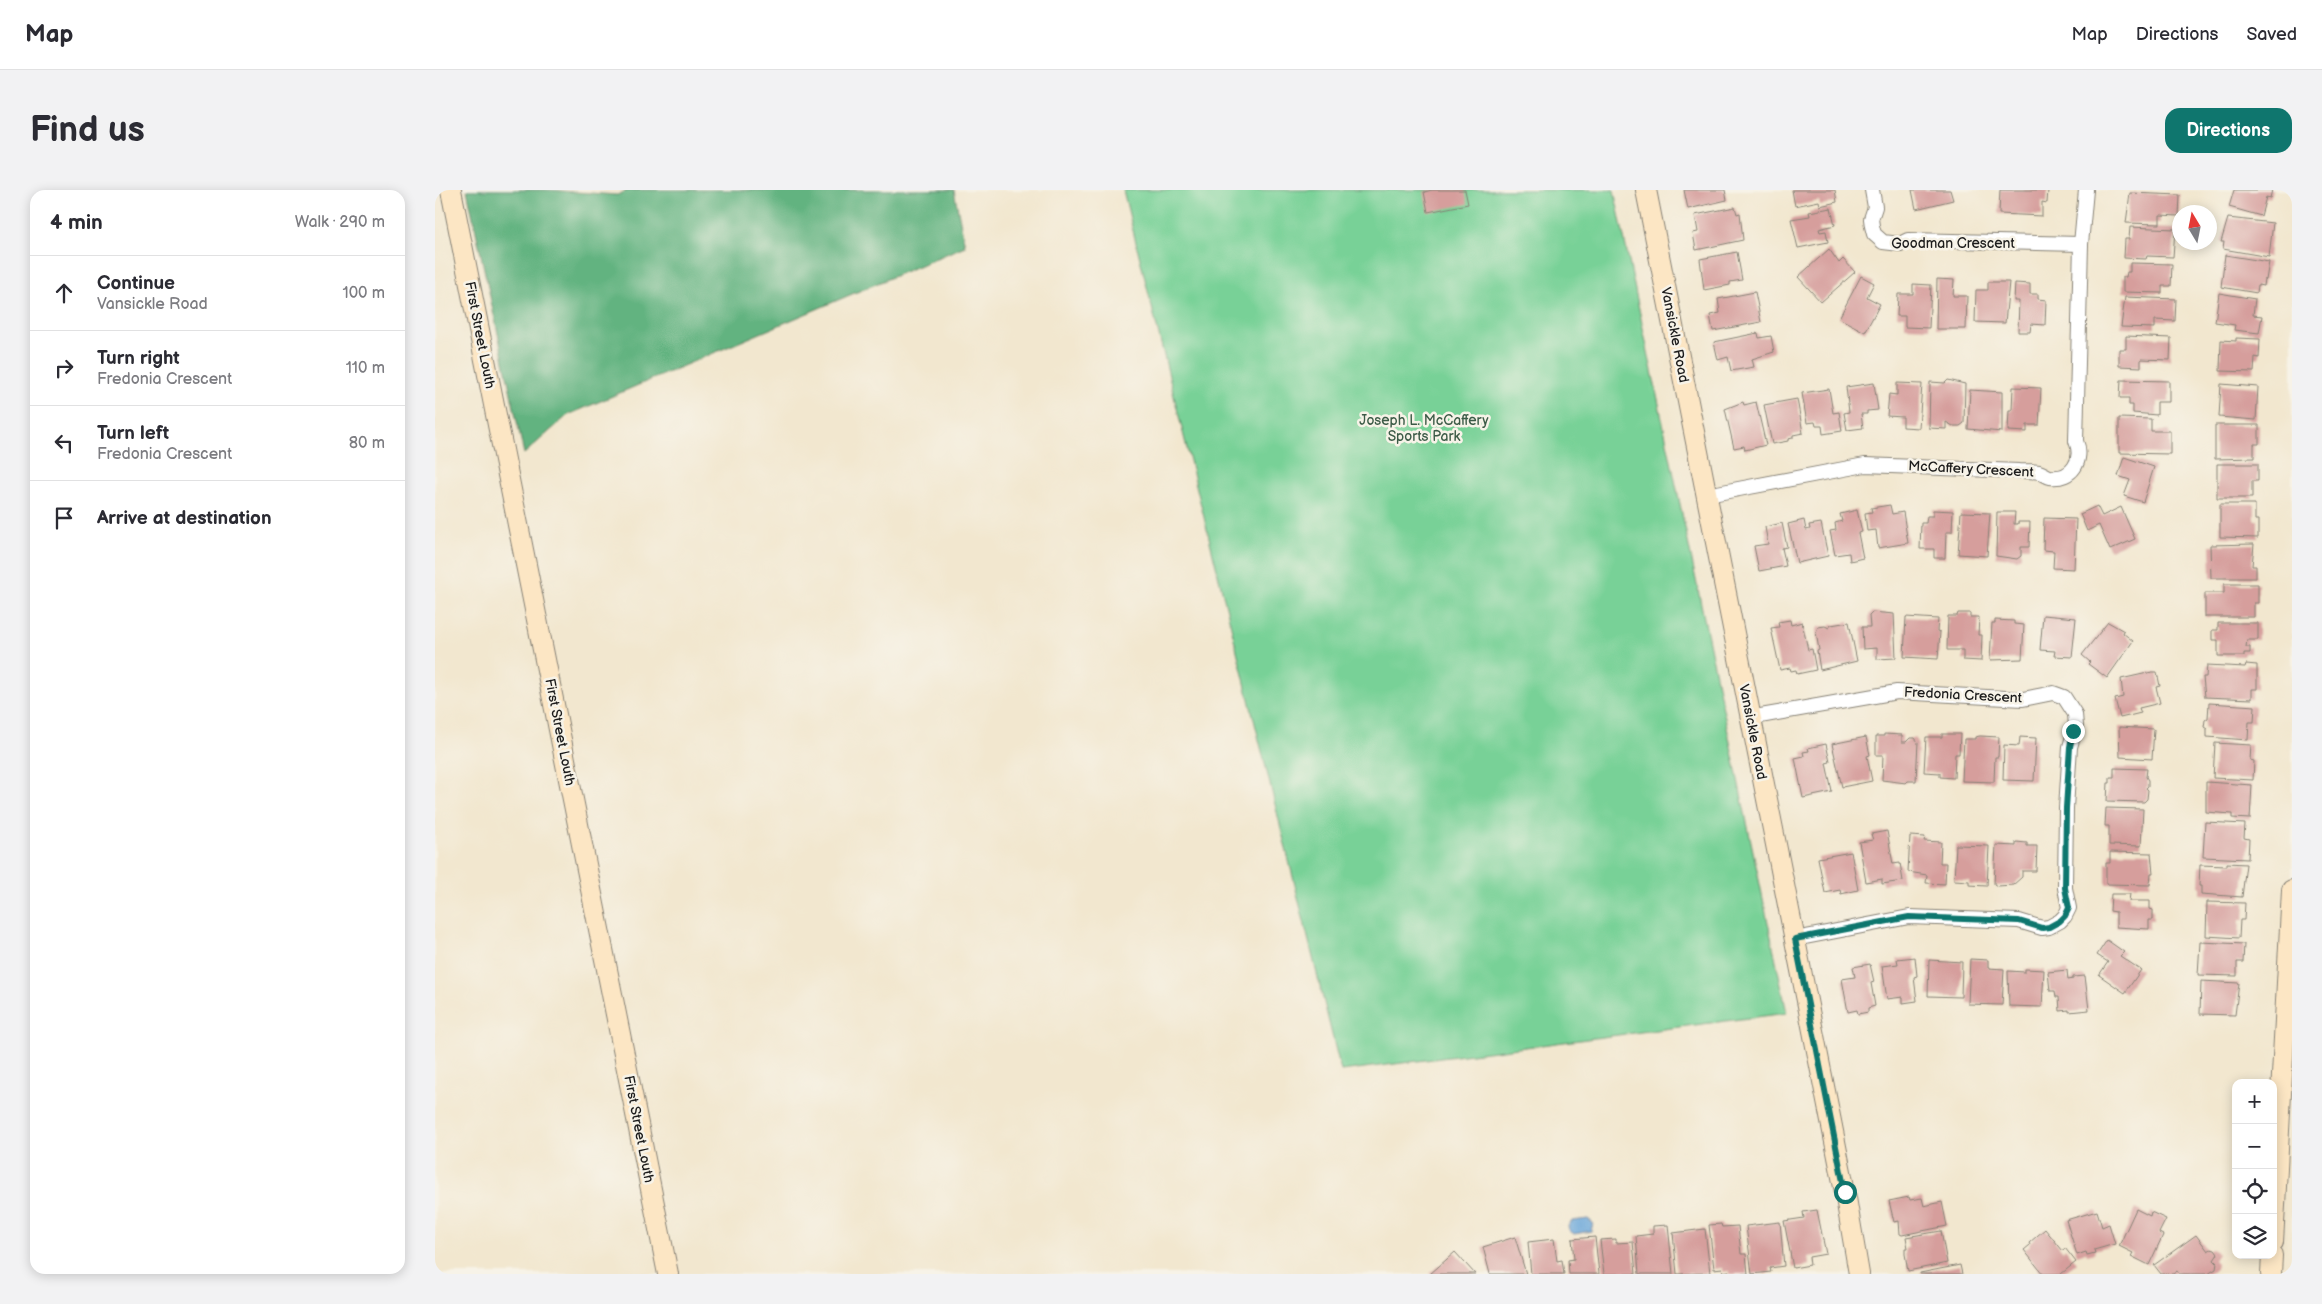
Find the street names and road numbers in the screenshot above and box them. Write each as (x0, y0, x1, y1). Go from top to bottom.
street label: Goodman Crescent (1891, 235, 2015, 252)
street label: First Street Louth (461, 280, 499, 390)
street label: Vansickle Road (1657, 286, 1693, 384)
street label: McCaffery Crescent (1908, 457, 2035, 481)
street label: First Street Louth (541, 677, 579, 787)
street label: Vansickle Road (1735, 683, 1771, 781)
street label: Fredonia Crescent (1904, 683, 2023, 707)
street label: First Street Louth (620, 1074, 658, 1184)

